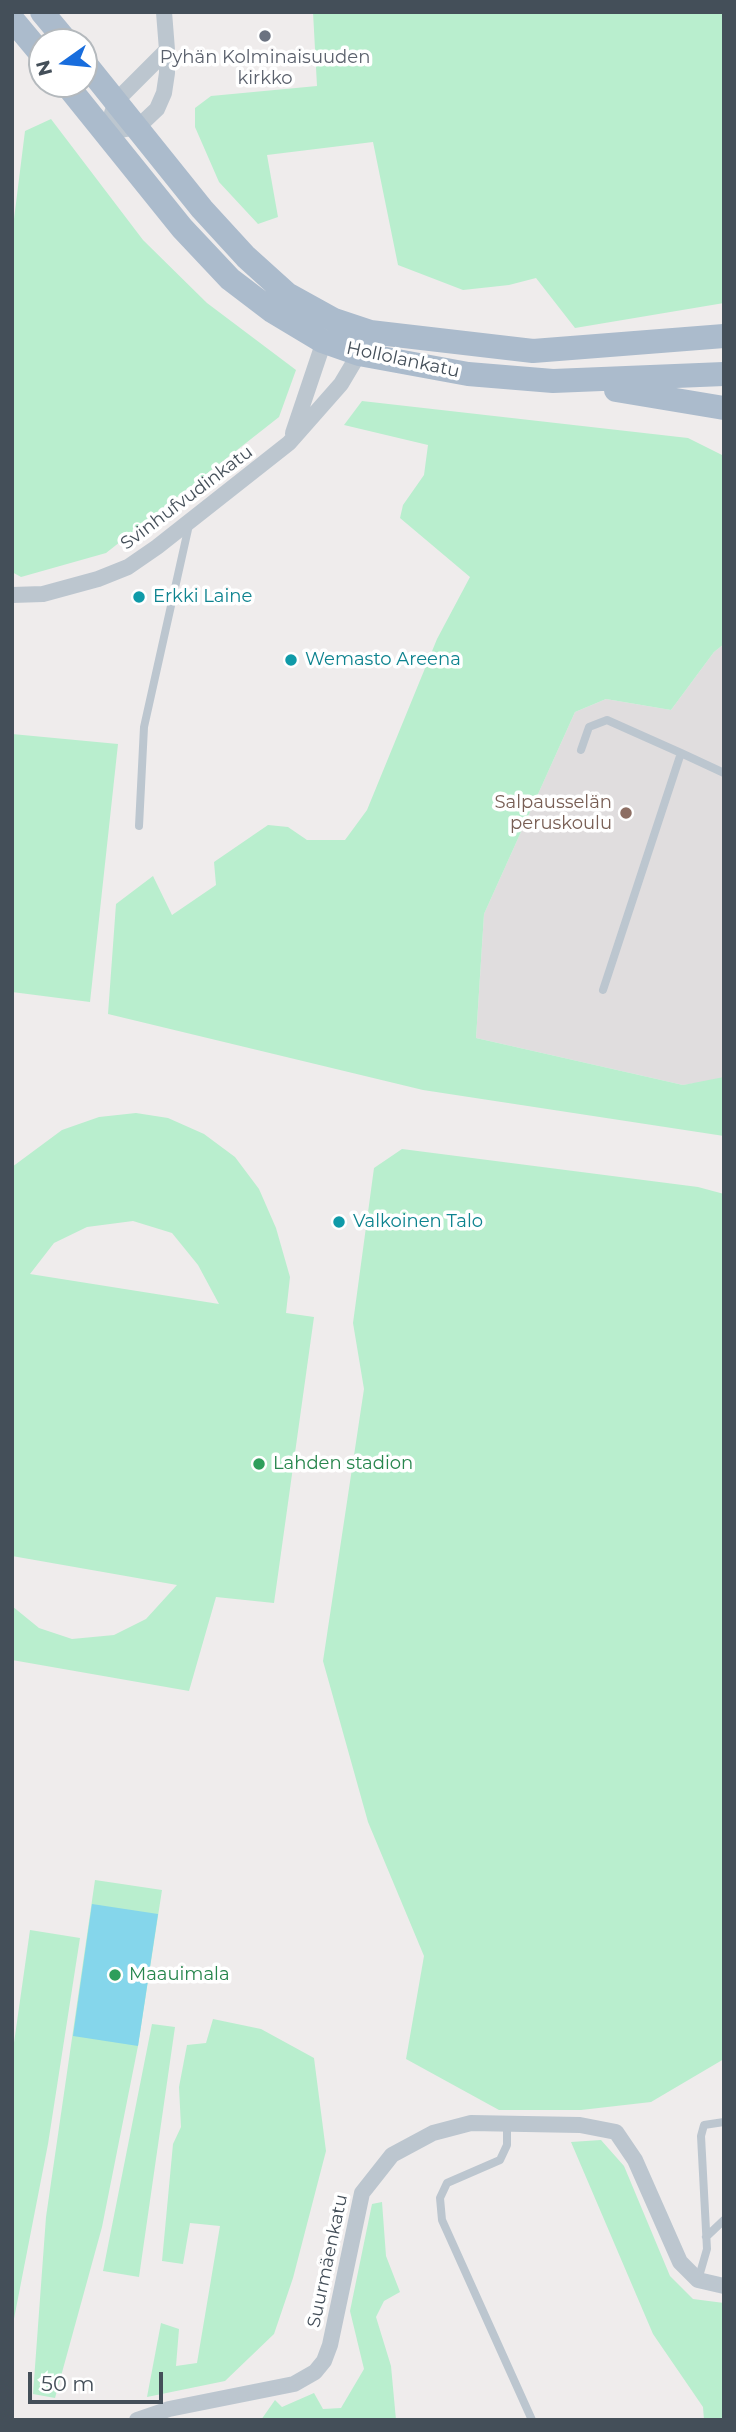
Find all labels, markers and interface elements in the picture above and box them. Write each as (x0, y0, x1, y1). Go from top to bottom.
north arrow (28, 28, 98, 98)
marker: Pyhän Kolminaisuuden kirkko (257, 28, 273, 44)
place label: Pyhän Kolminaisuuden kirkko (160, 47, 370, 90)
text: N (31, 58, 57, 78)
street label: Hollolankatu (344, 337, 462, 383)
street label: Svinhufvudinkatu (117, 441, 257, 555)
place label: Erkki Laine (153, 586, 252, 608)
marker: Erkki Laine (131, 589, 147, 605)
place label: Wemasto Areena (305, 649, 461, 671)
marker: Wemasto Areena (283, 652, 299, 668)
place label: Salpausselän peruskoulu (495, 792, 612, 834)
marker: Salpausselän peruskoulu (618, 805, 634, 821)
place label: Valkoinen Talo (353, 1211, 483, 1233)
marker: Valkoinen Talo (331, 1214, 347, 1230)
place label: Lahden stadion (273, 1453, 413, 1475)
marker: Lahden stadion (251, 1456, 267, 1472)
place label: Maauimala (129, 1964, 230, 1986)
marker: Maauimala (107, 1967, 123, 1983)
street label: Suurmäenkatu (303, 2192, 353, 2330)
scale bar (32, 2358, 166, 2402)
text: 50 m (41, 2371, 95, 2396)

